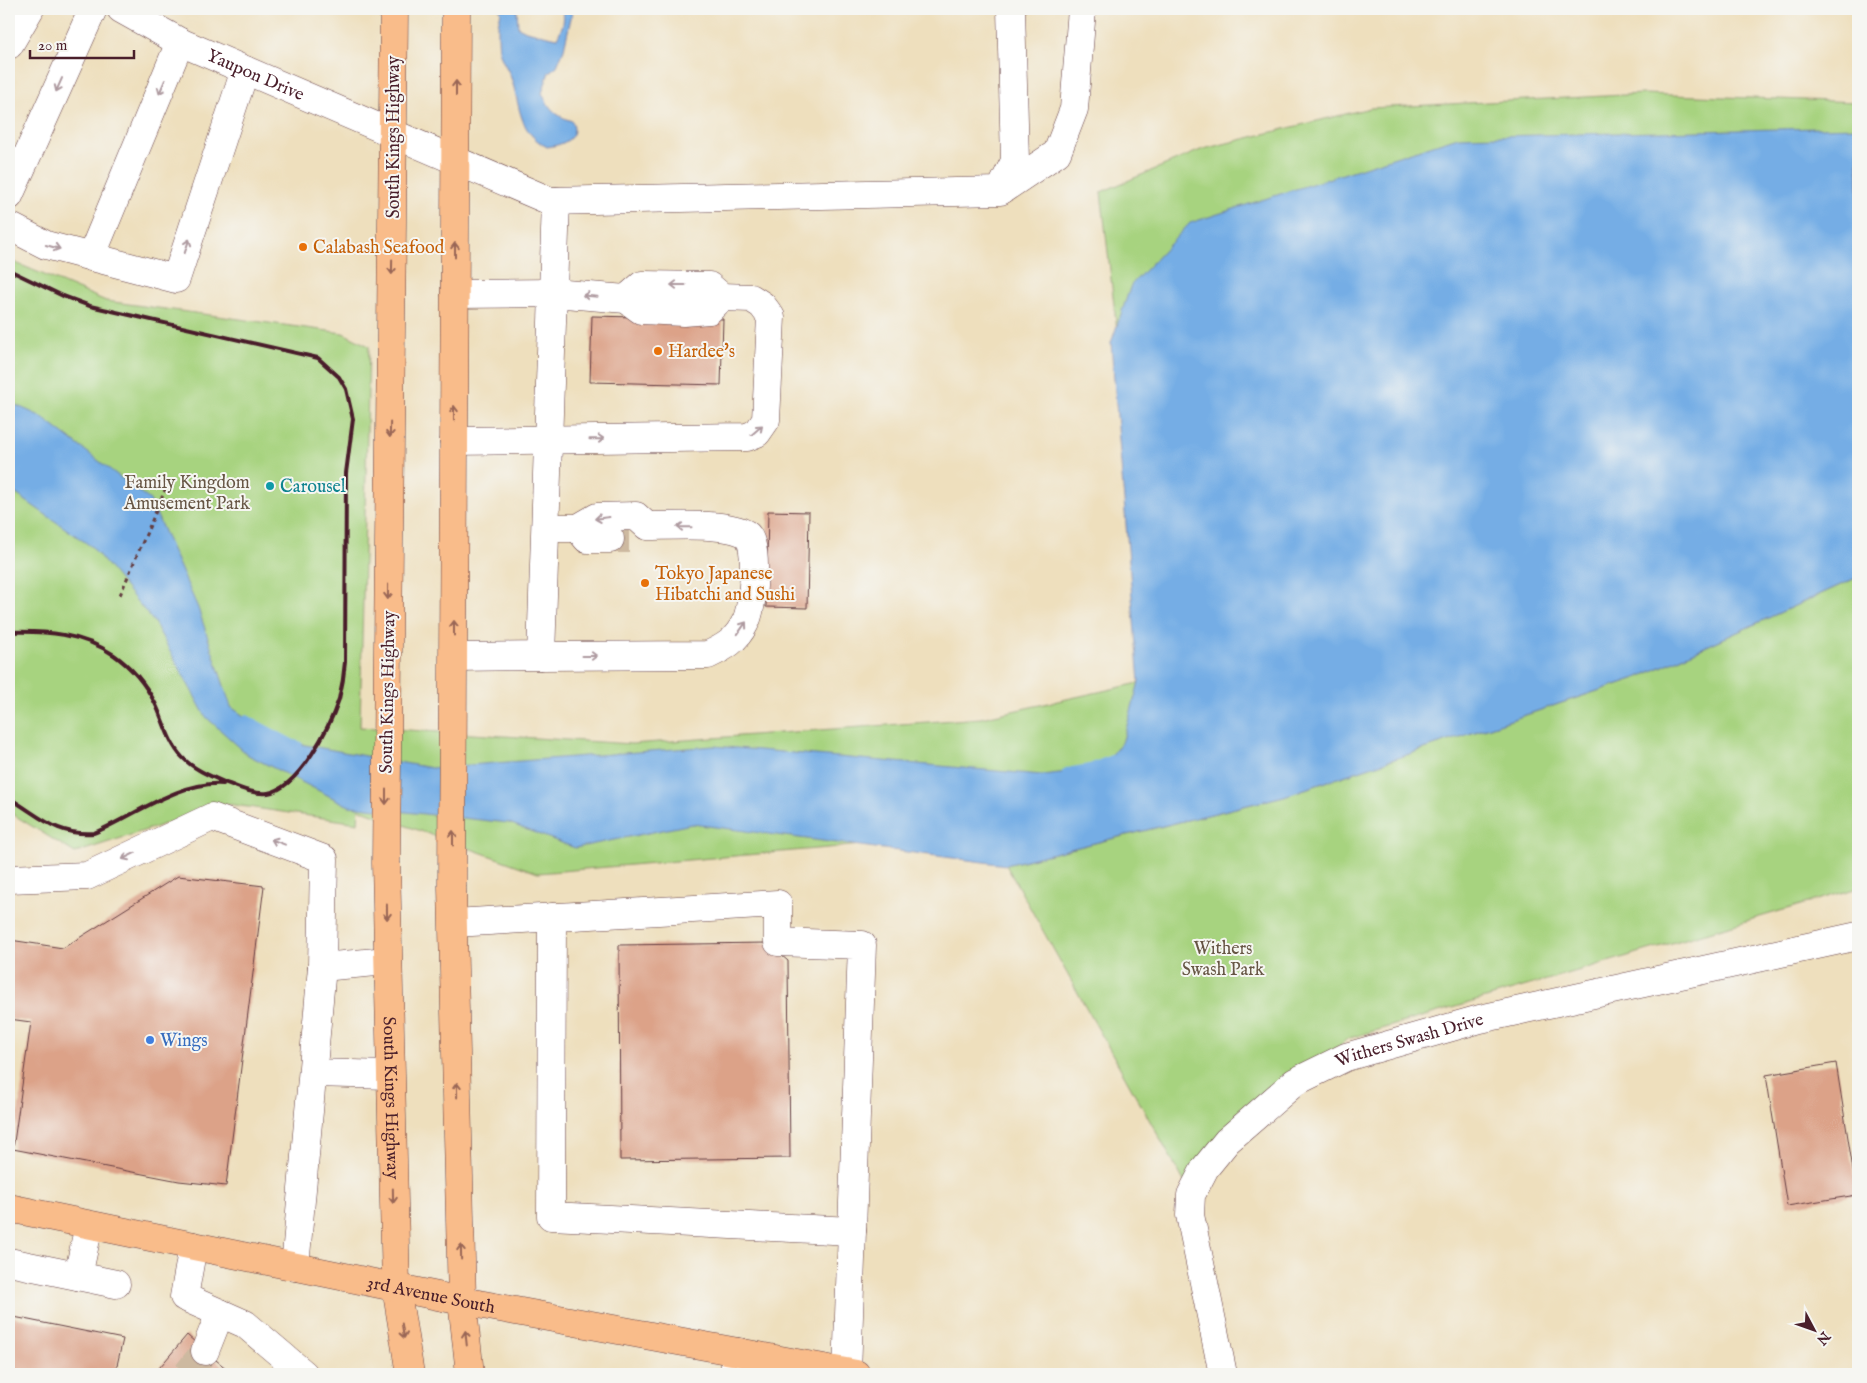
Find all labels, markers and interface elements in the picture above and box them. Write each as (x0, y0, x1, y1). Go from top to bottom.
scale bar (30, 28, 134, 60)
text: 20 m (38, 36, 68, 55)
street label: Yaupon Drive (203, 45, 307, 107)
street label: South Kings Highway (383, 55, 406, 218)
one-way arrow (53, 77, 63, 92)
one-way arrow (156, 79, 166, 94)
one-way arrow (451, 80, 461, 96)
place label: Calabash Seafood (313, 237, 445, 260)
one-way arrow (182, 238, 192, 254)
marker: Calabash Seafood (297, 241, 309, 253)
one-way arrow (44, 242, 60, 252)
one-way arrow (450, 242, 460, 258)
one-way arrow (387, 259, 397, 275)
one-way arrow (670, 281, 686, 290)
one-way arrow (582, 291, 598, 301)
place label: Hardee's (668, 341, 735, 364)
marker: Hardee's (652, 345, 664, 357)
one-way arrow (449, 405, 459, 421)
one-way arrow (385, 422, 395, 438)
one-way arrow (750, 425, 763, 436)
one-way arrow (588, 434, 605, 444)
park label: Family Kingdom Amusement Park (123, 472, 250, 516)
place label: Carousel (280, 476, 346, 499)
marker: Carousel (264, 480, 276, 492)
one-way arrow (595, 513, 611, 523)
one-way arrow (676, 522, 692, 532)
place label: Tokyo Japanese Hibatchi and Sushi (655, 563, 795, 607)
marker: Tokyo Japanese Hibatchi and Sushi (639, 577, 651, 589)
one-way arrow (383, 584, 393, 600)
street label: South Kings Highway (376, 610, 401, 774)
one-way arrow (449, 620, 459, 636)
one-way arrow (736, 621, 747, 635)
one-way arrow (582, 651, 598, 661)
one-way arrow (381, 788, 391, 805)
one-way arrow (448, 831, 458, 847)
one-way arrow (271, 837, 287, 846)
one-way arrow (122, 851, 137, 861)
one-way arrow (382, 903, 391, 919)
park label: Withers Swash Park (1182, 938, 1265, 982)
street label: Withers Swash Drive (1332, 1009, 1486, 1074)
street label: South Kings Highway (377, 1016, 403, 1180)
place label: Wings (160, 1030, 208, 1053)
marker: Wings (144, 1034, 156, 1046)
one-way arrow (452, 1082, 462, 1098)
one-way arrow (389, 1188, 398, 1204)
one-way arrow (456, 1244, 466, 1260)
street label: 3rd Avenue South (365, 1272, 497, 1320)
north arrow (1790, 1306, 1840, 1356)
one-way arrow (398, 1322, 408, 1338)
text: N (1812, 1327, 1834, 1348)
one-way arrow (461, 1330, 471, 1346)

